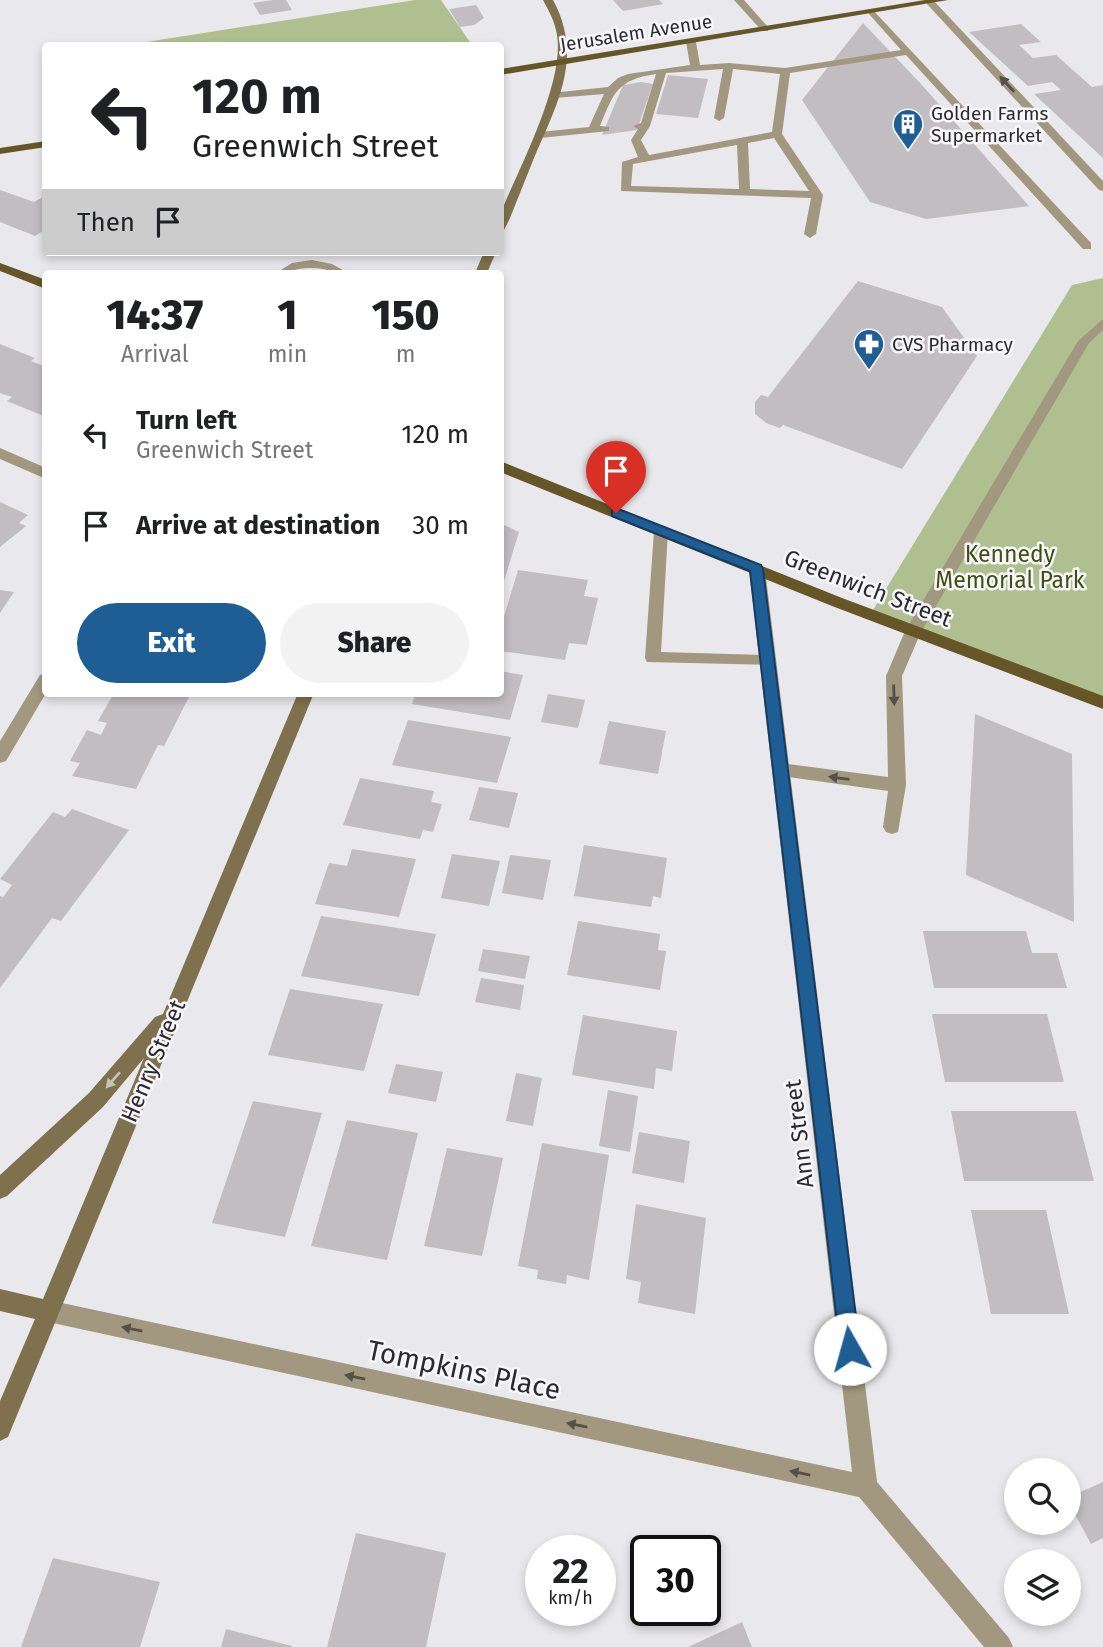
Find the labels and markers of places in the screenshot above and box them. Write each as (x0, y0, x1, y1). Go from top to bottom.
place label: Golden Farms Supermarket (931, 102, 1049, 147)
building icon: Golden Farms Supermarket (891, 107, 925, 151)
pharmacy icon: CVS Pharmacy (852, 327, 886, 371)
place label: CVS Pharmacy (892, 333, 1013, 356)
pin (586, 441, 646, 513)

